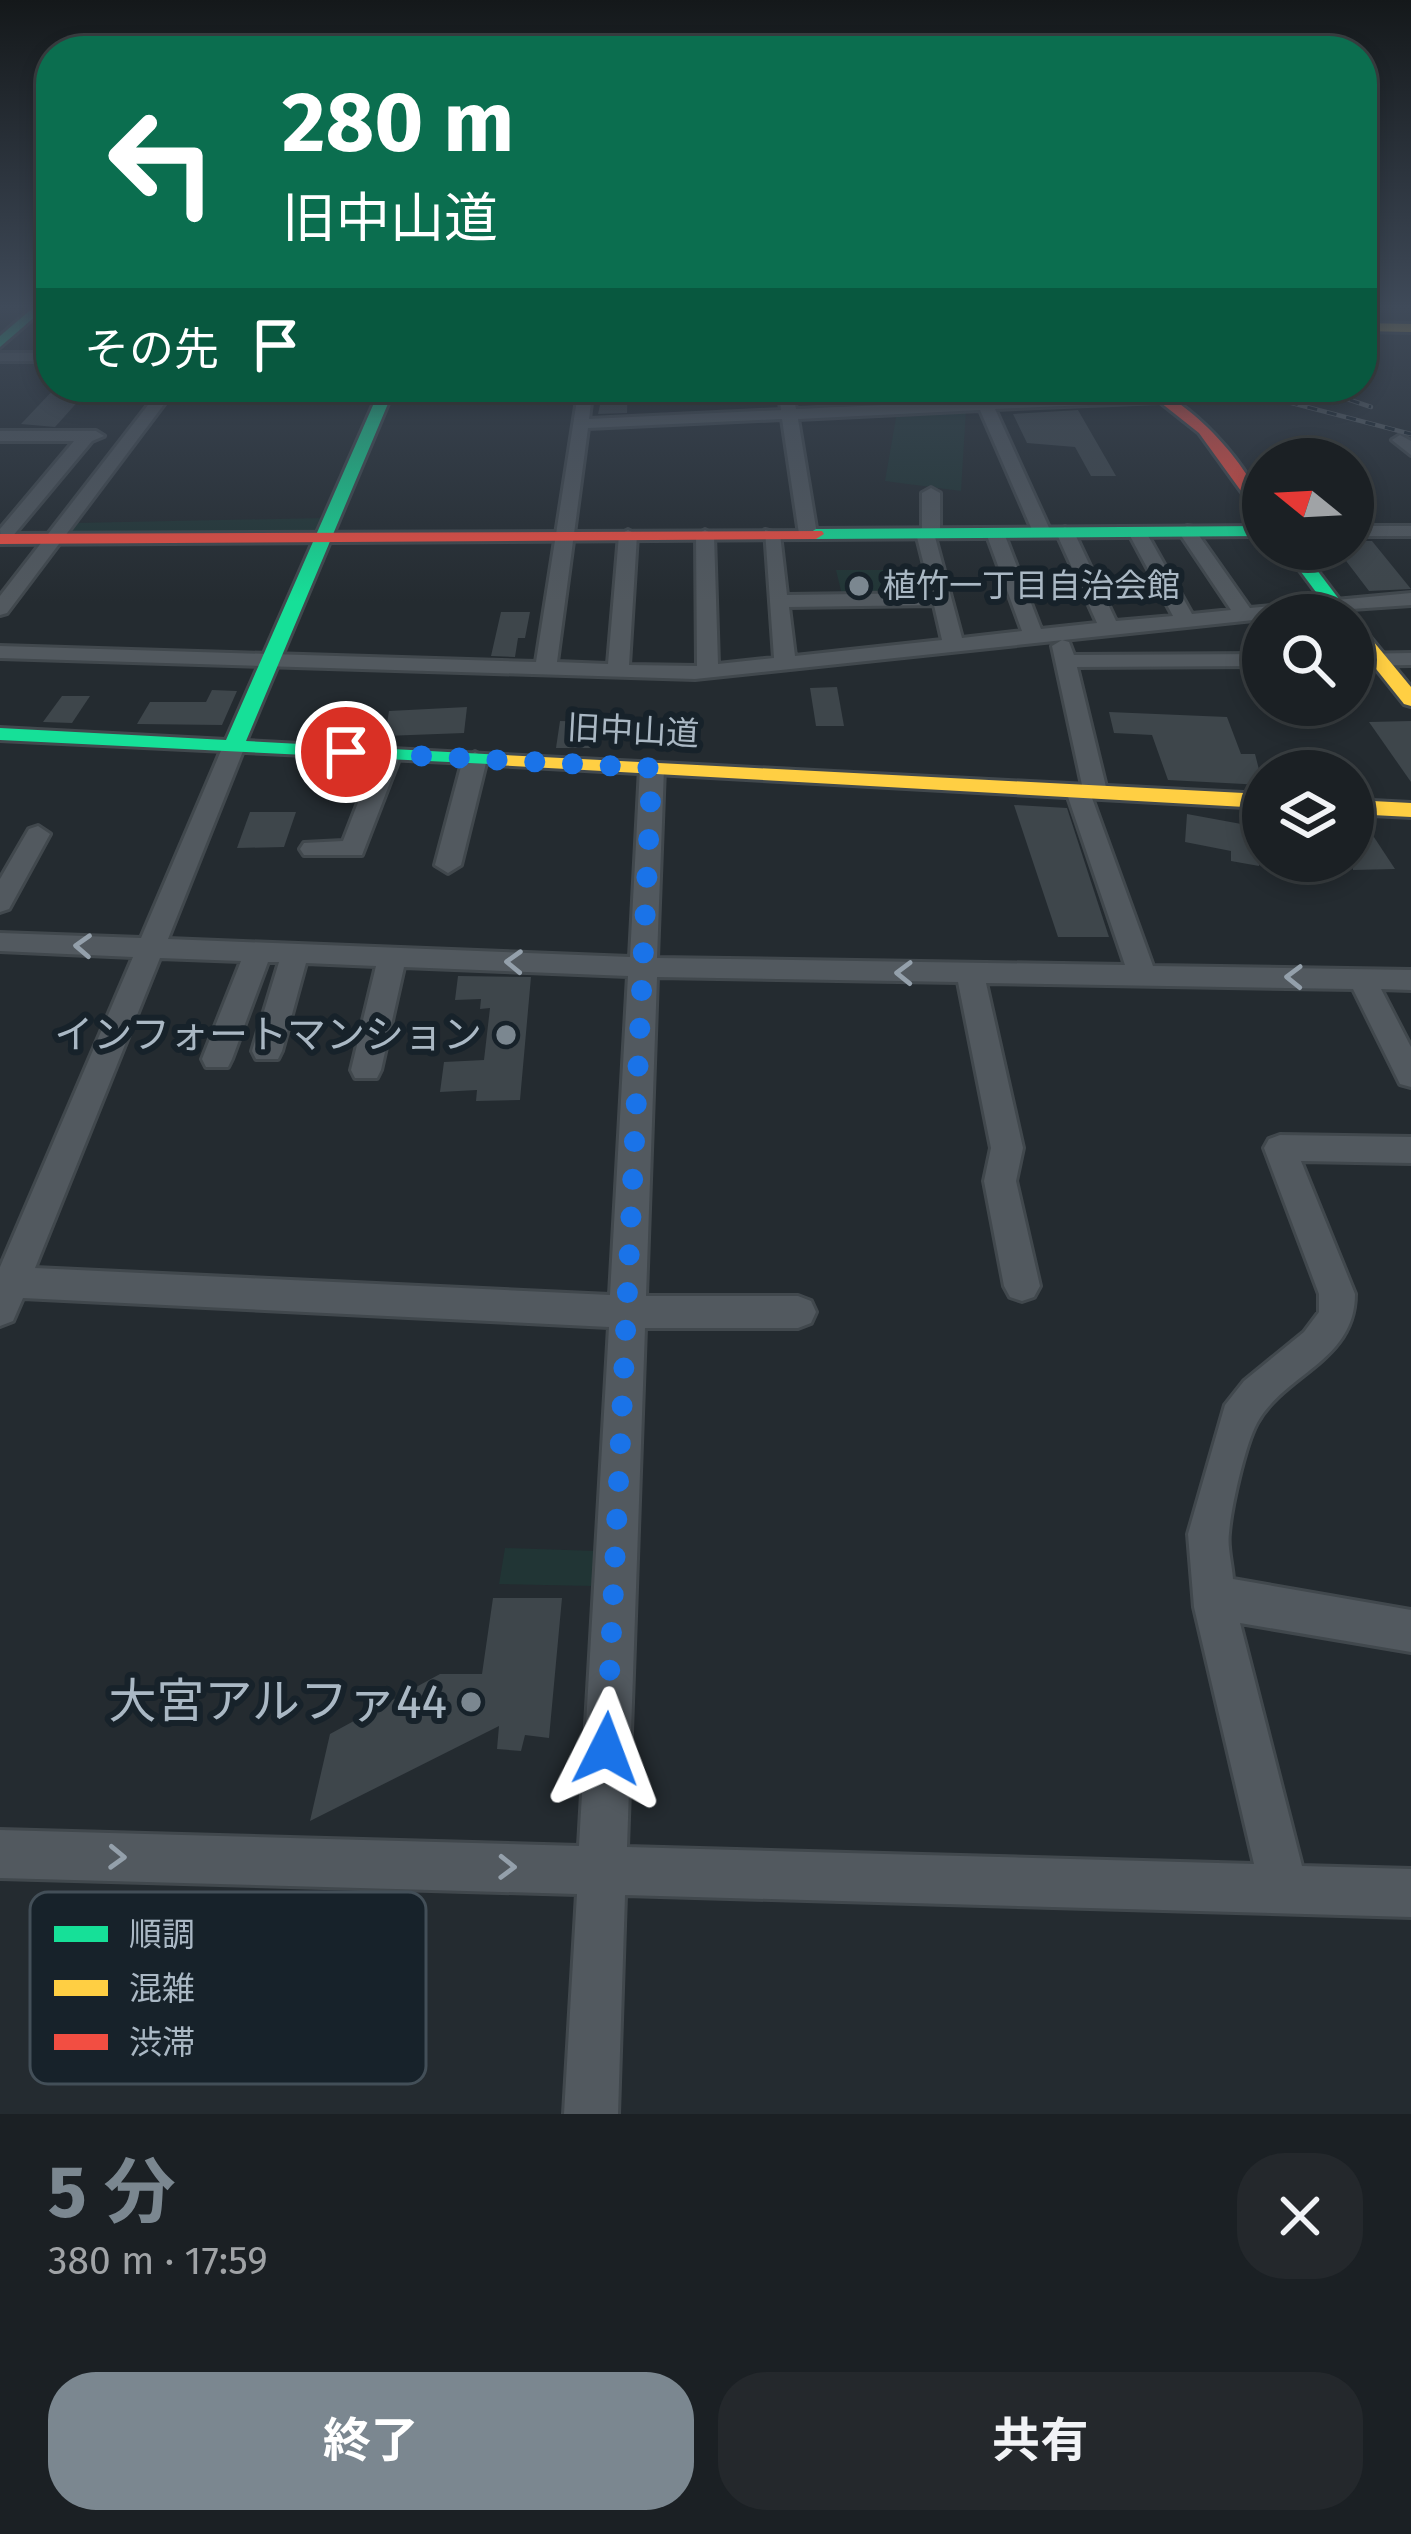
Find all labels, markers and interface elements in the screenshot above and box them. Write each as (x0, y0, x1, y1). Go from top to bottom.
text: 280 m (282, 72, 514, 173)
icon: left (84, 84, 240, 240)
text: 旧中山道 (282, 187, 498, 251)
icon: arrive (243, 312, 309, 378)
text: その先 (84, 323, 219, 377)
north arrow (1242, 438, 1374, 570)
map controls (1242, 438, 1374, 882)
place label: 植竹一丁目自治会館 (883, 566, 1180, 606)
marker: 植竹一丁目自治会館 (846, 573, 872, 599)
button: search (1242, 594, 1374, 726)
pin (295, 701, 397, 803)
street label: 旧中山道 (566, 708, 700, 754)
icon: arrive (313, 719, 379, 785)
button: layers (1242, 750, 1374, 882)
one-way arrow (73, 933, 92, 959)
one-way arrow (504, 950, 523, 976)
one-way arrow (894, 960, 913, 986)
one-way arrow (1284, 965, 1303, 991)
place label: インフォートマンション (54, 1012, 482, 1058)
marker: インフォートマンション (493, 1022, 519, 1048)
place label: 大宮アルファ44 (108, 1673, 447, 1731)
position arrow (543, 1686, 669, 1812)
marker: 大宮アルファ44 (458, 1689, 484, 1715)
one-way arrow (108, 1844, 127, 1870)
one-way arrow (498, 1853, 517, 1879)
legend (30, 1892, 426, 2084)
text: 順調 (129, 1915, 195, 1955)
text: 混雑 (129, 1969, 195, 2009)
text: 渋滞 (129, 2023, 195, 2063)
text: 5 分 (48, 2150, 176, 2236)
button: close (1237, 2153, 1363, 2279)
text: 380 m · 17:59 (48, 2238, 268, 2284)
button: 終了 (48, 2372, 694, 2510)
button: 共有 (718, 2372, 1363, 2510)

